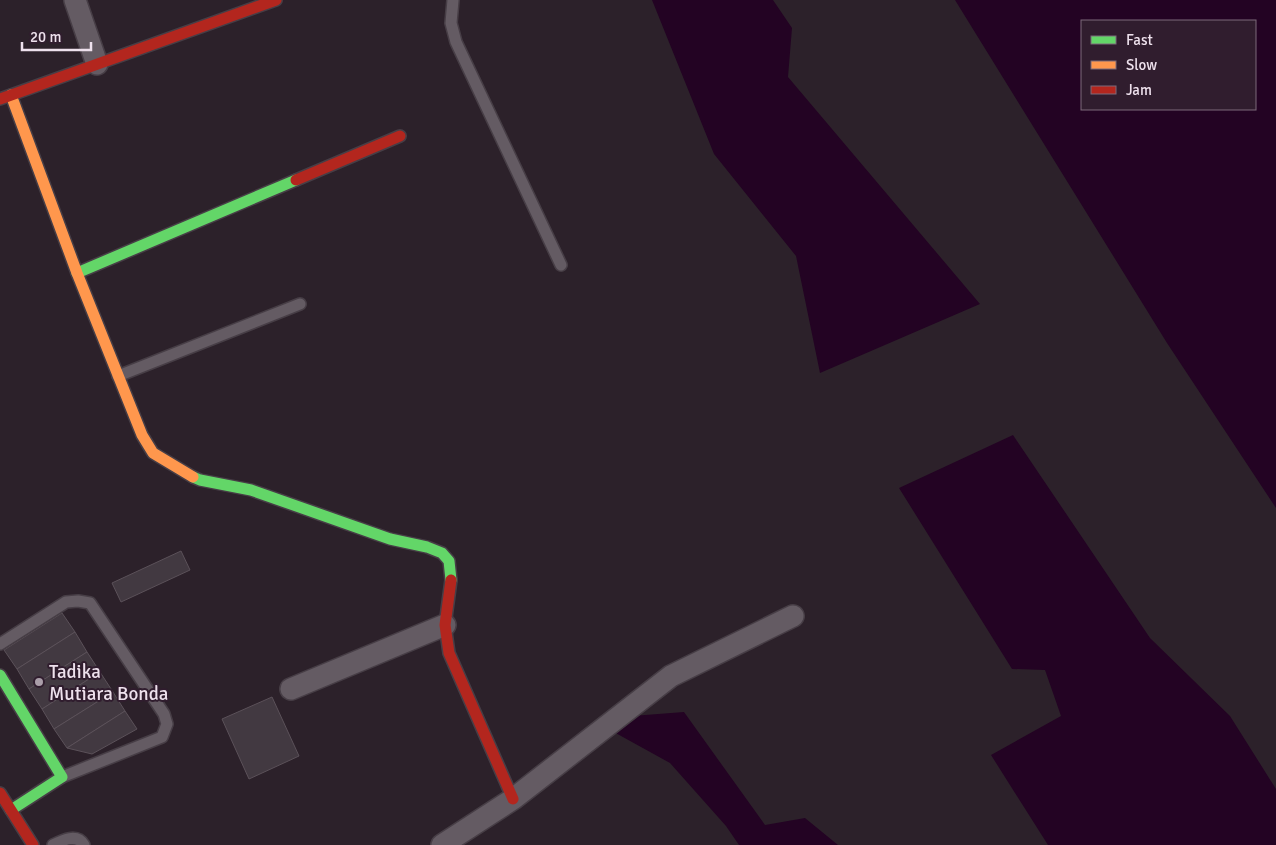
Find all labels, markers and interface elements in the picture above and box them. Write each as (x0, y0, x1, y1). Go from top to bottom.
scale bar (22, 20, 91, 52)
legend (1081, 20, 1256, 110)
text: 20 m (30, 28, 61, 46)
text: Fast (1126, 31, 1153, 49)
text: Slow (1126, 56, 1157, 74)
text: Jam (1126, 81, 1152, 99)
place label: Tadika Mutiara Bonda (49, 660, 168, 706)
marker: Tadika Mutiara Bonda (33, 676, 45, 688)

